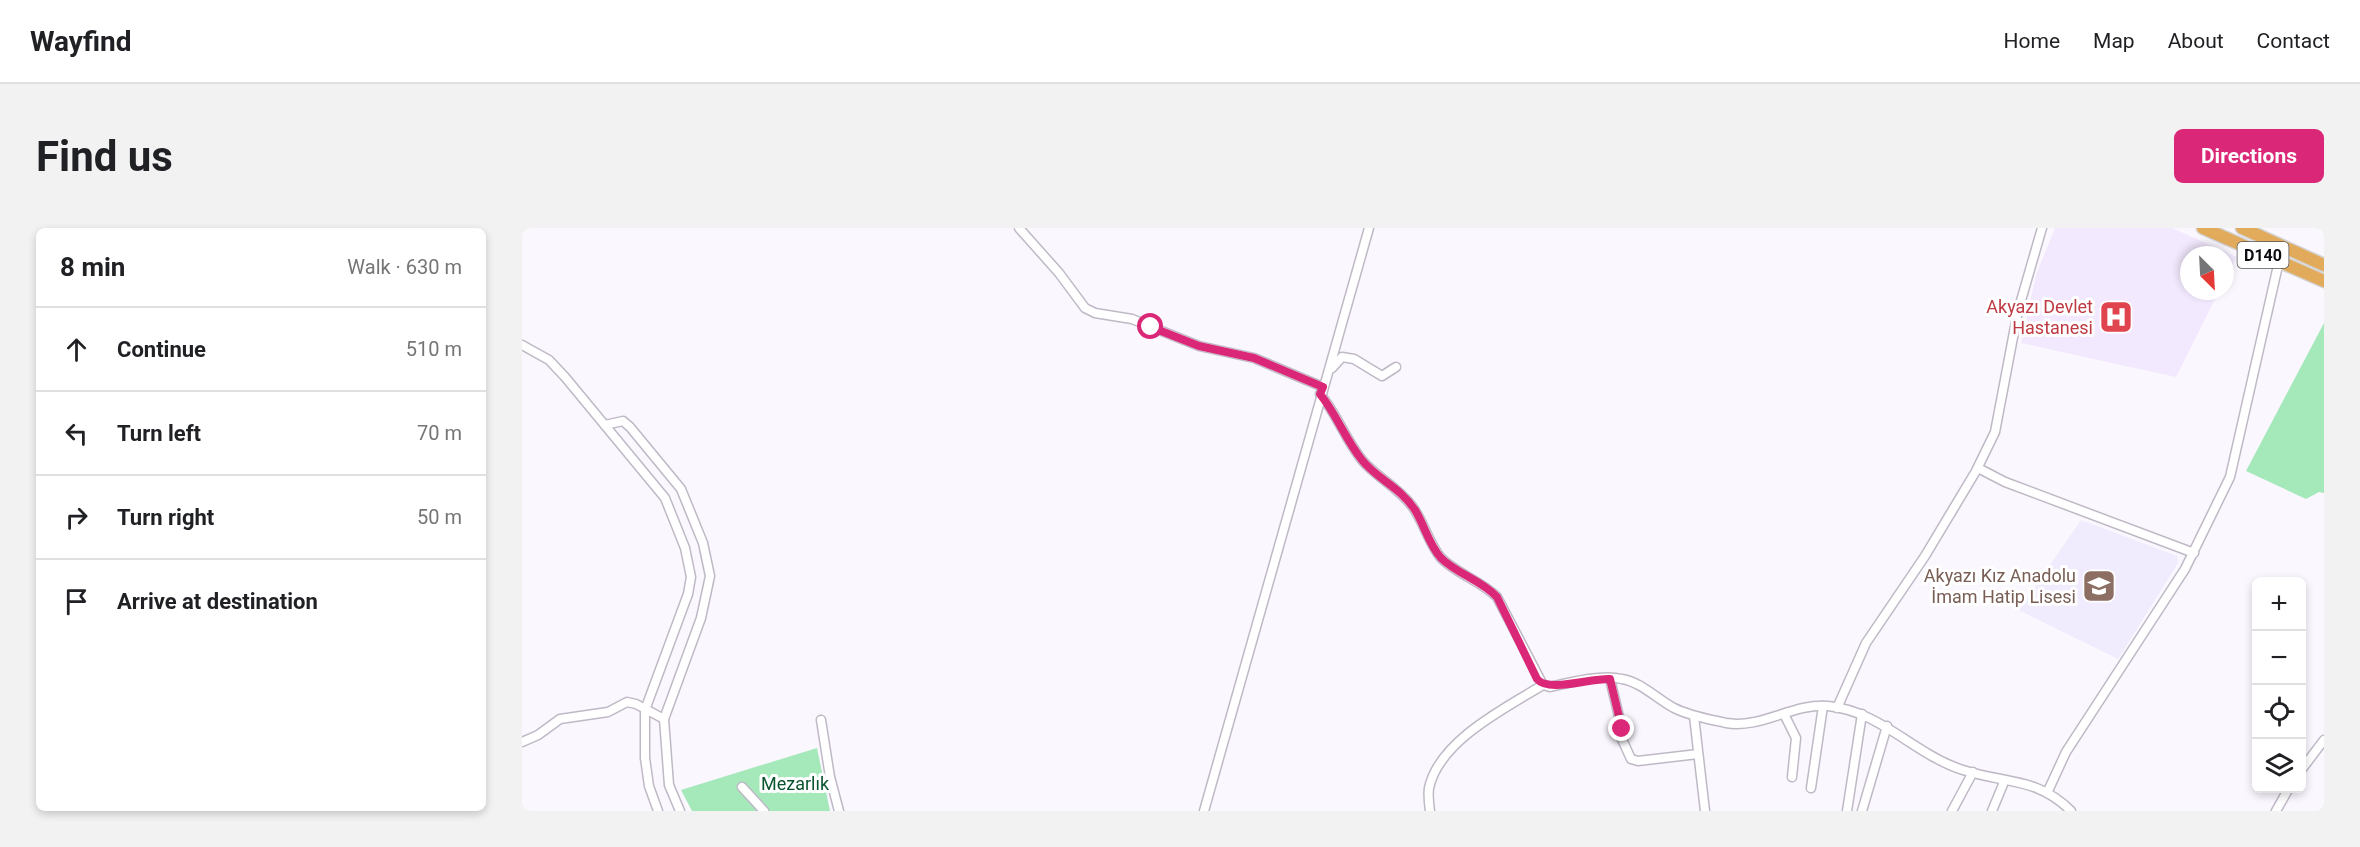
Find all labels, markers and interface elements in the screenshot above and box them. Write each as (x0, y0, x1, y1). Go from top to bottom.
text: Wayfind (30, 25, 131, 58)
text: Home (2004, 29, 2060, 53)
text: Map (2093, 29, 2135, 53)
text: About (2168, 29, 2224, 53)
text: Contact (2257, 29, 2330, 53)
button: Directions (2174, 129, 2324, 183)
text: Find us (36, 132, 173, 181)
road number: D140 (2238, 242, 2288, 268)
north arrow (2180, 246, 2234, 300)
text: 8 min (60, 252, 125, 282)
text: Walk · 630 m (347, 255, 462, 279)
place label: Akyazı Devlet Hastanesi (1986, 296, 2093, 338)
hospital icon: Akyazı Devlet Hastanesi (2098, 299, 2134, 335)
route start (1137, 313, 1163, 339)
icon: ahead (60, 333, 93, 366)
text: Continue (117, 337, 206, 362)
text: 510 m (406, 337, 462, 361)
icon: left (60, 417, 93, 450)
text: Turn left (117, 421, 201, 446)
text: 70 m (417, 421, 462, 445)
icon: right (60, 501, 93, 534)
text: Turn right (117, 505, 214, 530)
text: 50 m (417, 505, 462, 529)
place label: Akyazı Kız Anadolu İmam Hatip Lisesi (1924, 565, 2076, 607)
school or university icon: Akyazı Kız Anadolu İmam Hatip Lisesi (2081, 568, 2117, 604)
map controls (2252, 577, 2306, 793)
button: + (2252, 577, 2306, 631)
icon: arrive (60, 585, 93, 618)
text: Arrive at destination (117, 589, 318, 614)
button: − (2252, 631, 2306, 685)
button: locate (2252, 685, 2306, 739)
route end (1608, 715, 1634, 741)
button: layers (2252, 739, 2306, 793)
park label: Mezarlık (761, 773, 830, 794)

